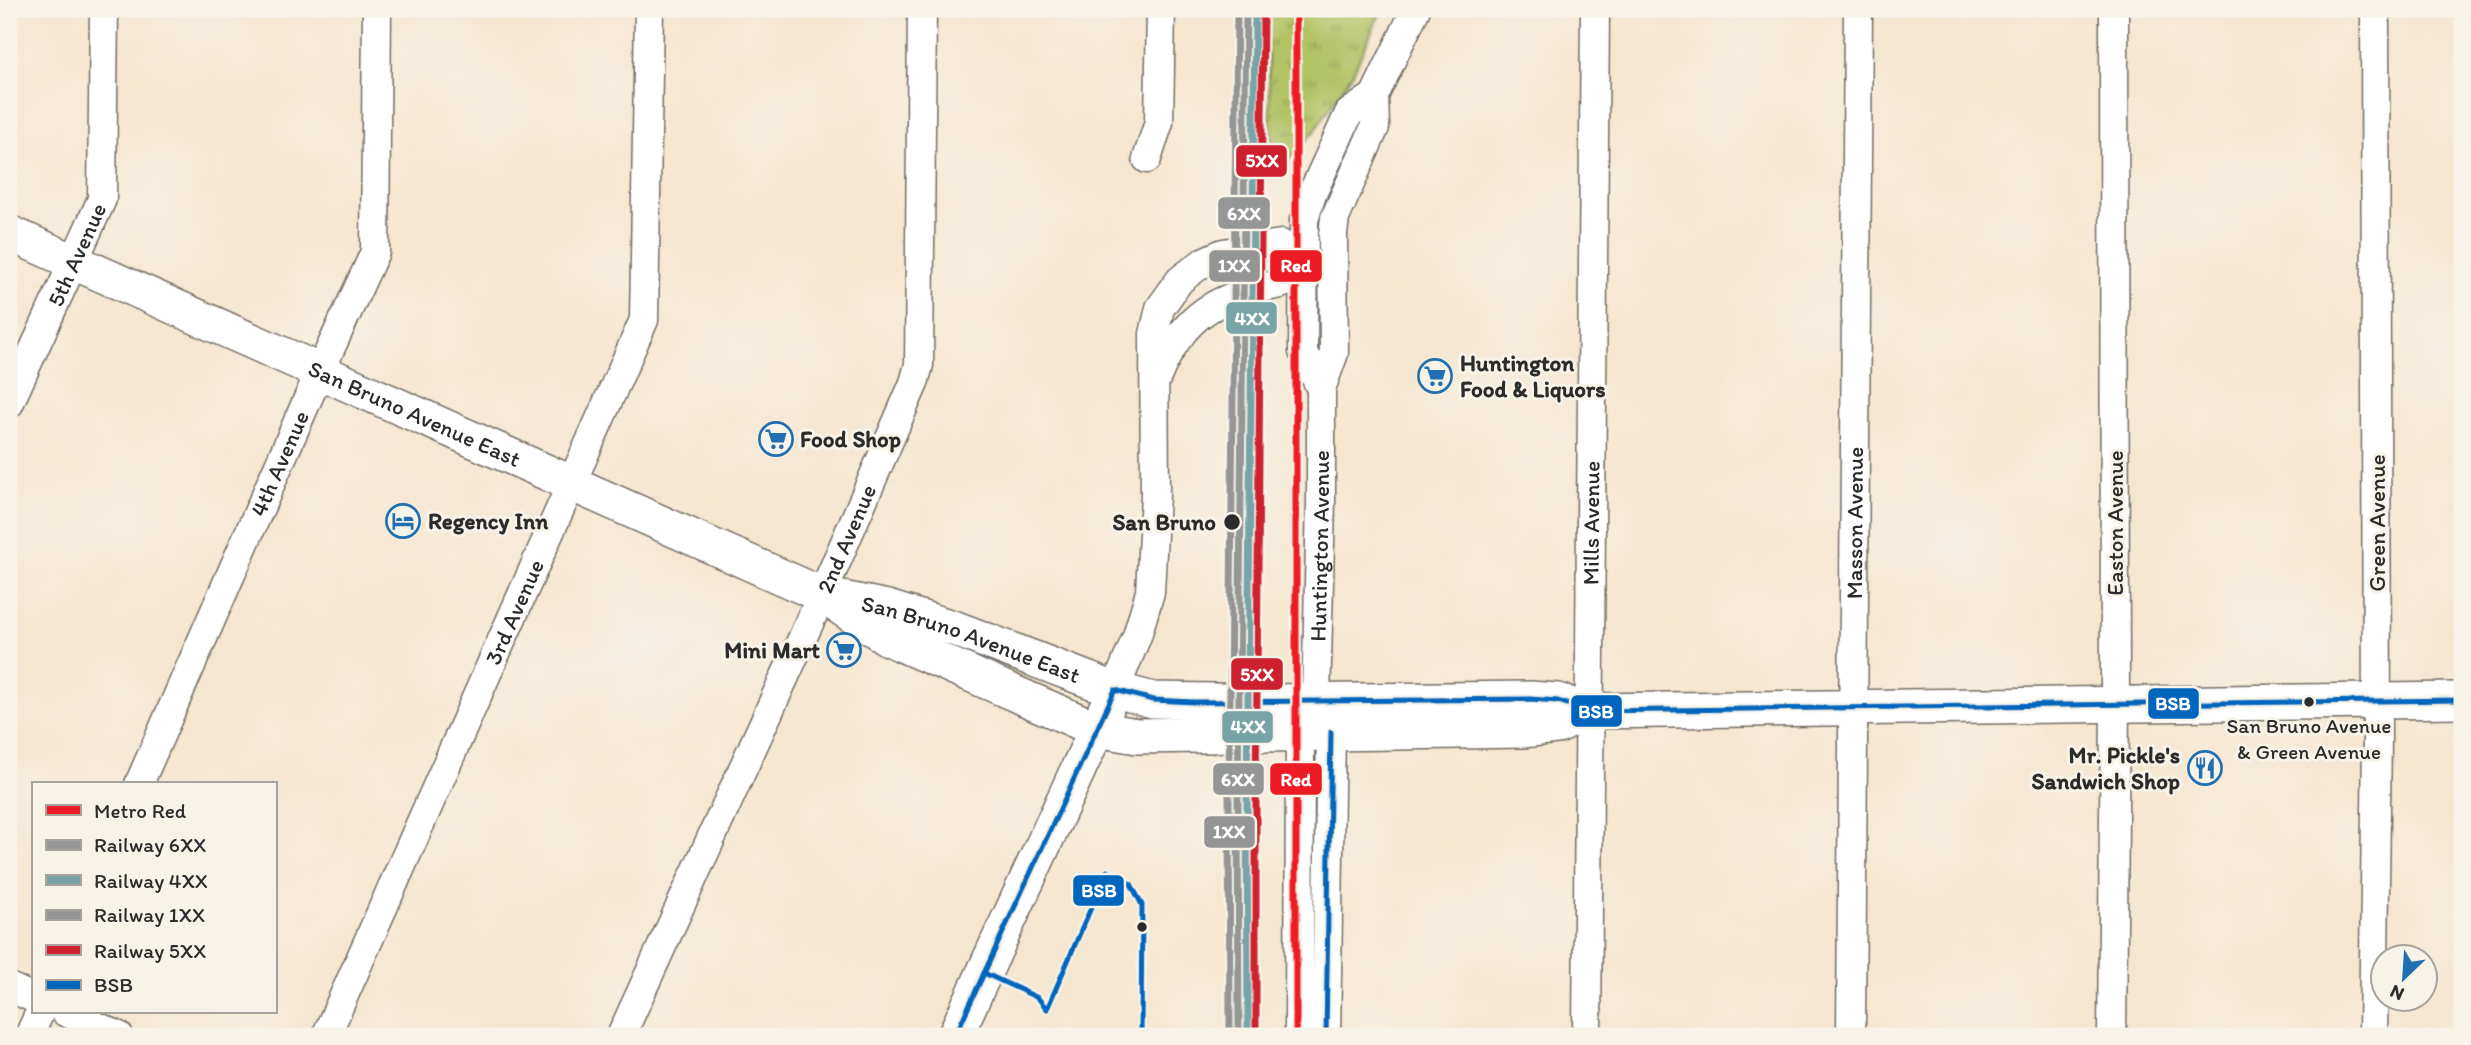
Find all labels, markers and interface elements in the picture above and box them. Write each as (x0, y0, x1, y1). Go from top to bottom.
line badge: 5XX (1235, 144, 1288, 178)
text: 5XX (1245, 149, 1279, 172)
line badge: 6XX (1217, 196, 1271, 230)
street label: 5th Avenue (41, 198, 112, 311)
text: 6XX (1227, 202, 1261, 225)
line badge: 1XX (1208, 249, 1261, 283)
line badge: Red (1269, 249, 1323, 283)
text: 1XX (1218, 254, 1251, 277)
text: Red (1281, 254, 1312, 277)
line badge: 4XX (1225, 301, 1278, 335)
text: 4XX (1234, 307, 1270, 330)
place label: Huntington Food & Liquors (1460, 349, 1605, 403)
street label: San Bruno Avenue East (304, 354, 525, 473)
supermarket icon: Huntington Food & Liquors (1416, 357, 1454, 395)
street label: 4th Avenue (244, 406, 315, 521)
supermarket icon: Food Shop (757, 420, 795, 458)
place label: Food Shop (800, 425, 901, 453)
street label: Masson Avenue (1840, 447, 1869, 599)
street label: Huntington Avenue (1304, 450, 1335, 642)
street label: Easton Avenue (2101, 450, 2129, 596)
street label: Green Avenue (2363, 454, 2391, 592)
street label: Mills Avenue (1577, 461, 1605, 585)
street label: 2nd Avenue (811, 480, 882, 597)
hotel icon: Regency Inn (384, 502, 422, 540)
place label: Regency Inn (428, 507, 549, 535)
place label: San Bruno (1112, 508, 1216, 536)
marker: San Bruno (1222, 512, 1242, 532)
street label: 3rd Avenue (479, 555, 550, 669)
street label: San Bruno Avenue East (859, 589, 1084, 689)
supermarket icon: Mini Mart (825, 631, 863, 669)
place label: Mini Mart (724, 636, 820, 664)
line badge: 5XX (1230, 657, 1284, 691)
text: 5XX (1240, 663, 1274, 686)
line badge: BSB (2147, 687, 2200, 720)
text: BSB (2155, 692, 2191, 715)
line badge: BSB (1570, 694, 1623, 728)
marker: San Bruno Avenue & Green Avenue (2302, 695, 2316, 709)
text: BSB (1578, 700, 1614, 723)
line badge: 4XX (1221, 710, 1274, 744)
place label: San Bruno Avenue & Green Avenue (2227, 713, 2391, 764)
text: 4XX (1230, 715, 1266, 738)
place label: Mr. Pickle's Sandwich Shop (2032, 741, 2180, 795)
restaurant icon: Mr. Pickle's Sandwich Shop (2186, 749, 2224, 787)
line badge: 6XX (1212, 762, 1265, 796)
line badge: Red (1269, 762, 1323, 796)
text: 6XX (1221, 768, 1255, 791)
text: Red (1281, 768, 1312, 791)
legend (32, 782, 276, 1014)
text: Metro Red (94, 798, 187, 823)
line badge: 1XX (1203, 815, 1256, 849)
text: 1XX (1213, 820, 1246, 843)
text: Railway 6XX (94, 832, 206, 857)
text: Railway 4XX (94, 868, 208, 893)
line badge: BSB (1072, 874, 1125, 907)
text: BSB (1081, 879, 1117, 902)
text: Railway 1XX (94, 902, 205, 927)
unlabelled marker (1135, 920, 1149, 934)
text: Railway 5XX (94, 938, 206, 963)
north arrow (2370, 944, 2440, 1014)
text: BSB (94, 972, 133, 997)
text: N (2386, 980, 2408, 1006)

